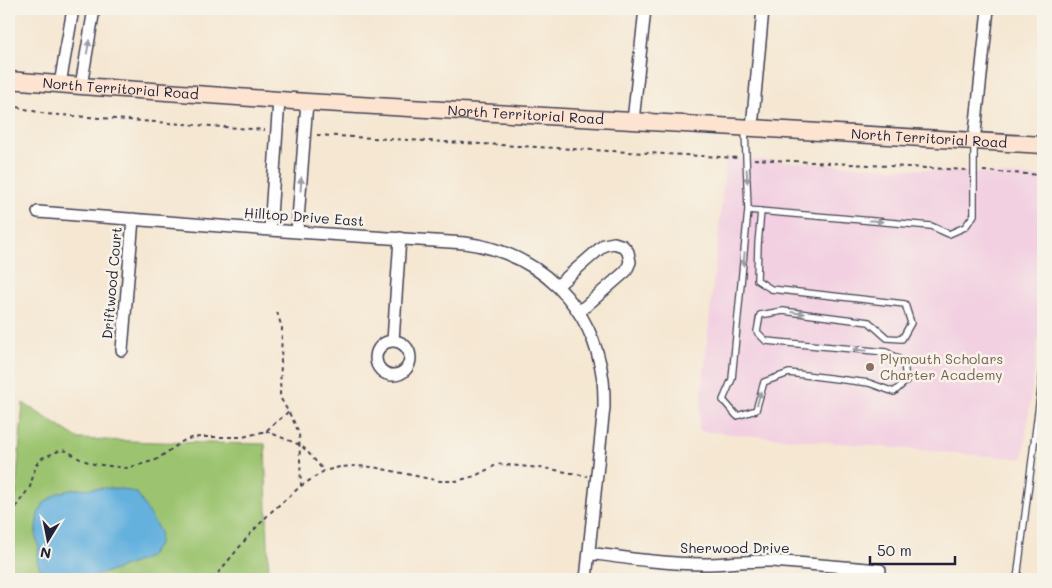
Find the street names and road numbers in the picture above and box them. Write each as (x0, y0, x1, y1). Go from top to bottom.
street label: North Territorial Road (42, 73, 200, 103)
street label: North Territorial Road (447, 100, 605, 128)
street label: North Territorial Road (850, 124, 1008, 152)
street label: Hilltop Drive East (243, 203, 365, 230)
street label: Driftwood Court (97, 226, 126, 340)
street label: Sherwood Drive (680, 538, 790, 557)

